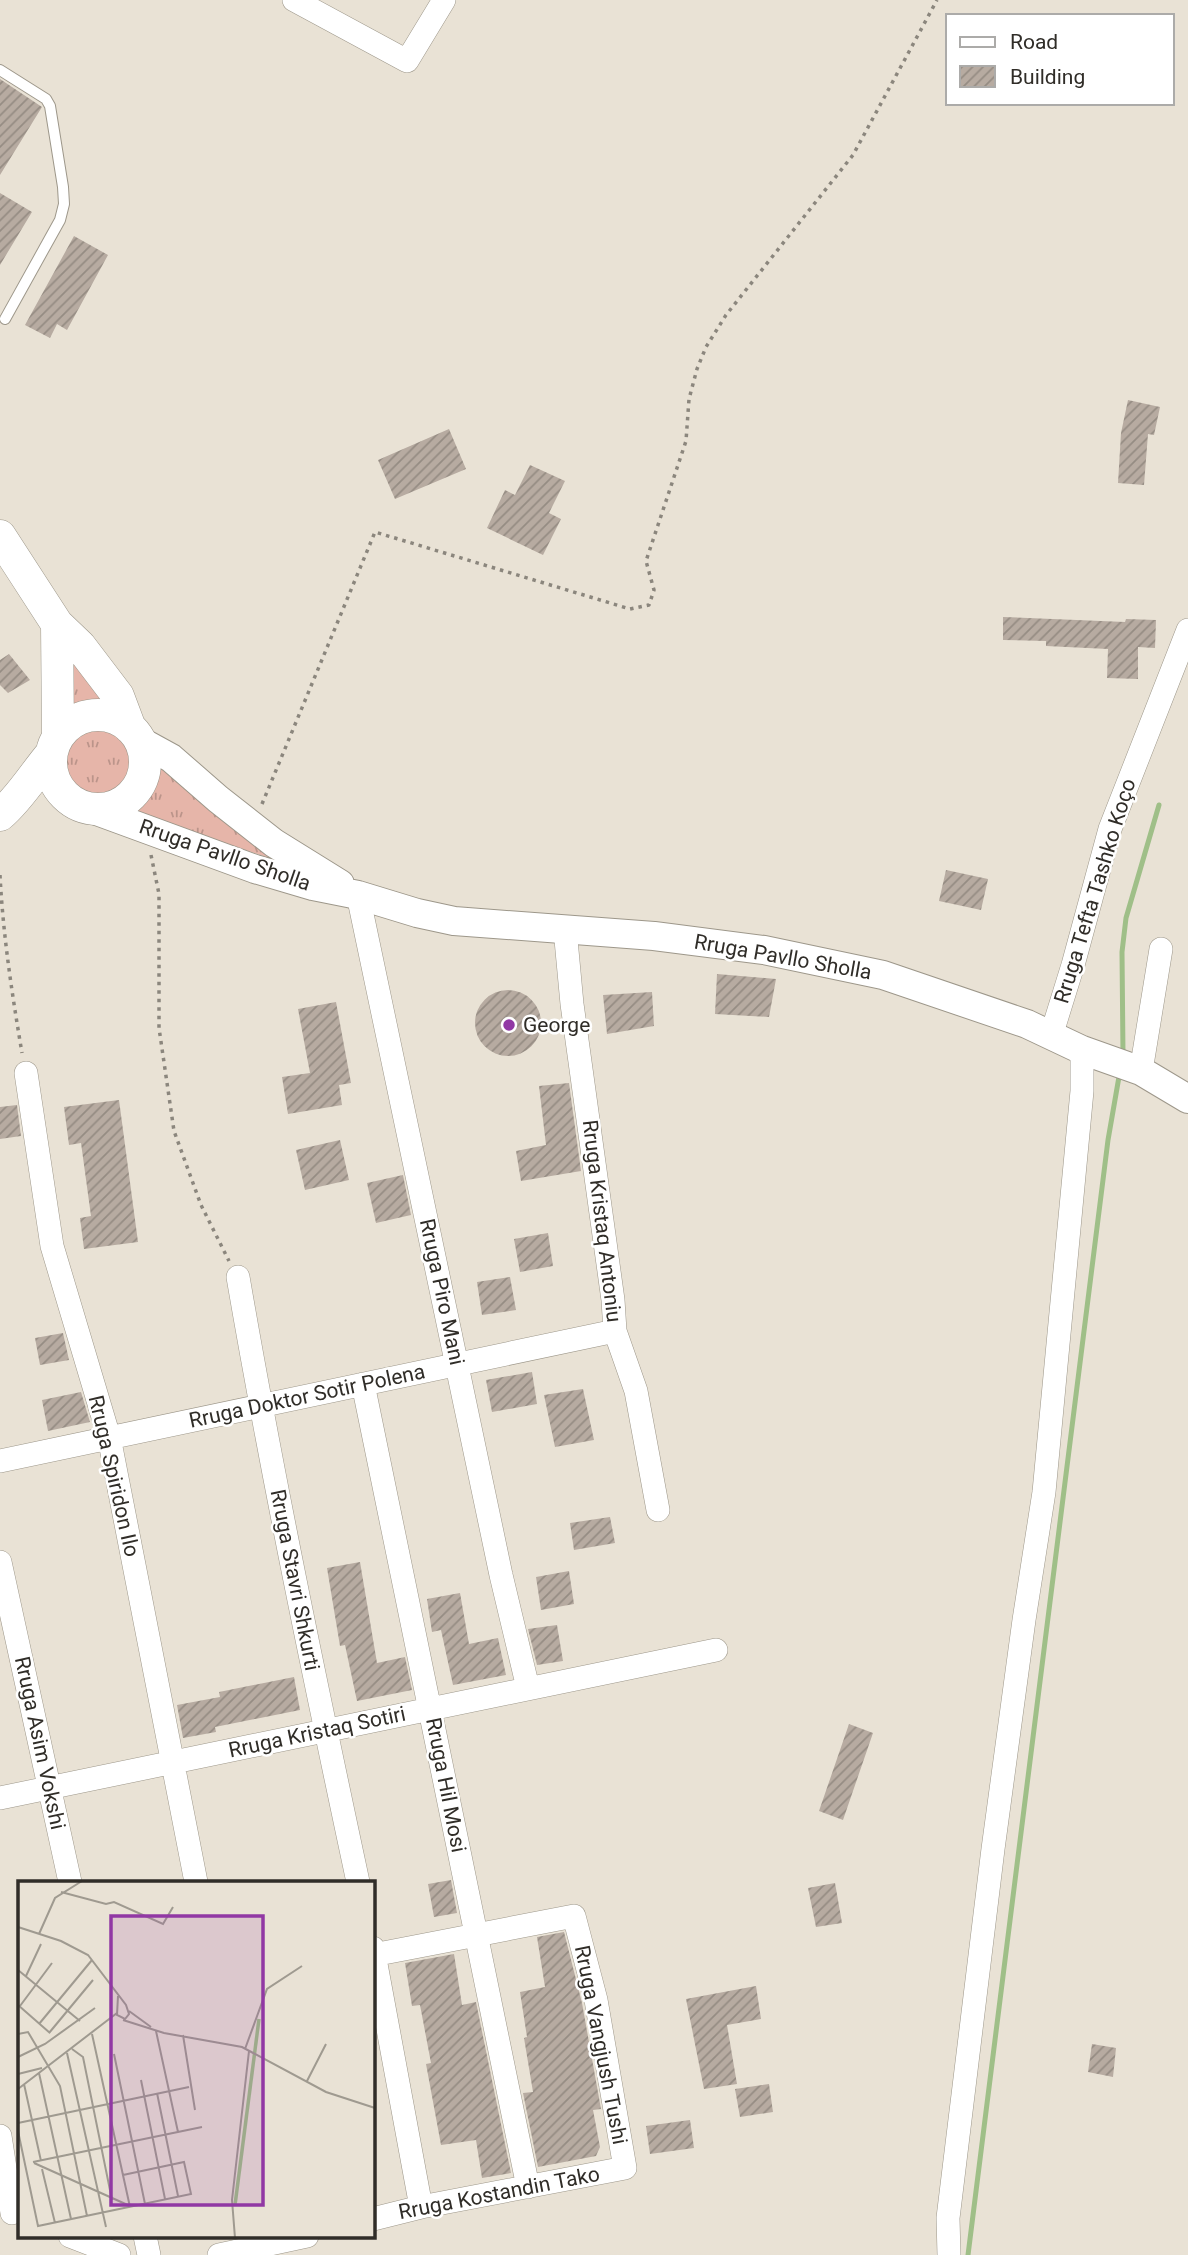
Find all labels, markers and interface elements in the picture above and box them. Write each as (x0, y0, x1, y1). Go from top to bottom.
legend (946, 14, 1174, 105)
text: Road (1010, 30, 1058, 54)
text: Building (1010, 65, 1085, 89)
street label: Rruga Tefta Tashko Koço (1049, 776, 1141, 1006)
street label: Rruga Pavllo Sholla (136, 814, 314, 896)
street label: Rruga Pavllo Sholla (692, 930, 874, 984)
place label: George (523, 1013, 590, 1037)
marker: George (501, 1017, 517, 1033)
street label: Rruga Kristaq Antoniu (578, 1118, 626, 1324)
street label: Rruga Piro Mani (415, 1217, 469, 1367)
street label: Rruga Doktor Sotir Polena (187, 1359, 427, 1433)
street label: Rruga Spiridon Ilo (84, 1393, 144, 1559)
street label: Rruga Stavri Shkurti (266, 1487, 324, 1673)
street label: Rruga Asim Vokshi (10, 1654, 70, 1832)
street label: Rruga Kristaq Sotiri (226, 1702, 408, 1762)
street label: Rruga Hil Mosi (421, 1716, 471, 1854)
inset map (18, 1881, 374, 2238)
street label: Rruga Vangjush Tushi (570, 1943, 632, 2147)
street label: Rruga Kostandin Tako (396, 2162, 602, 2224)

